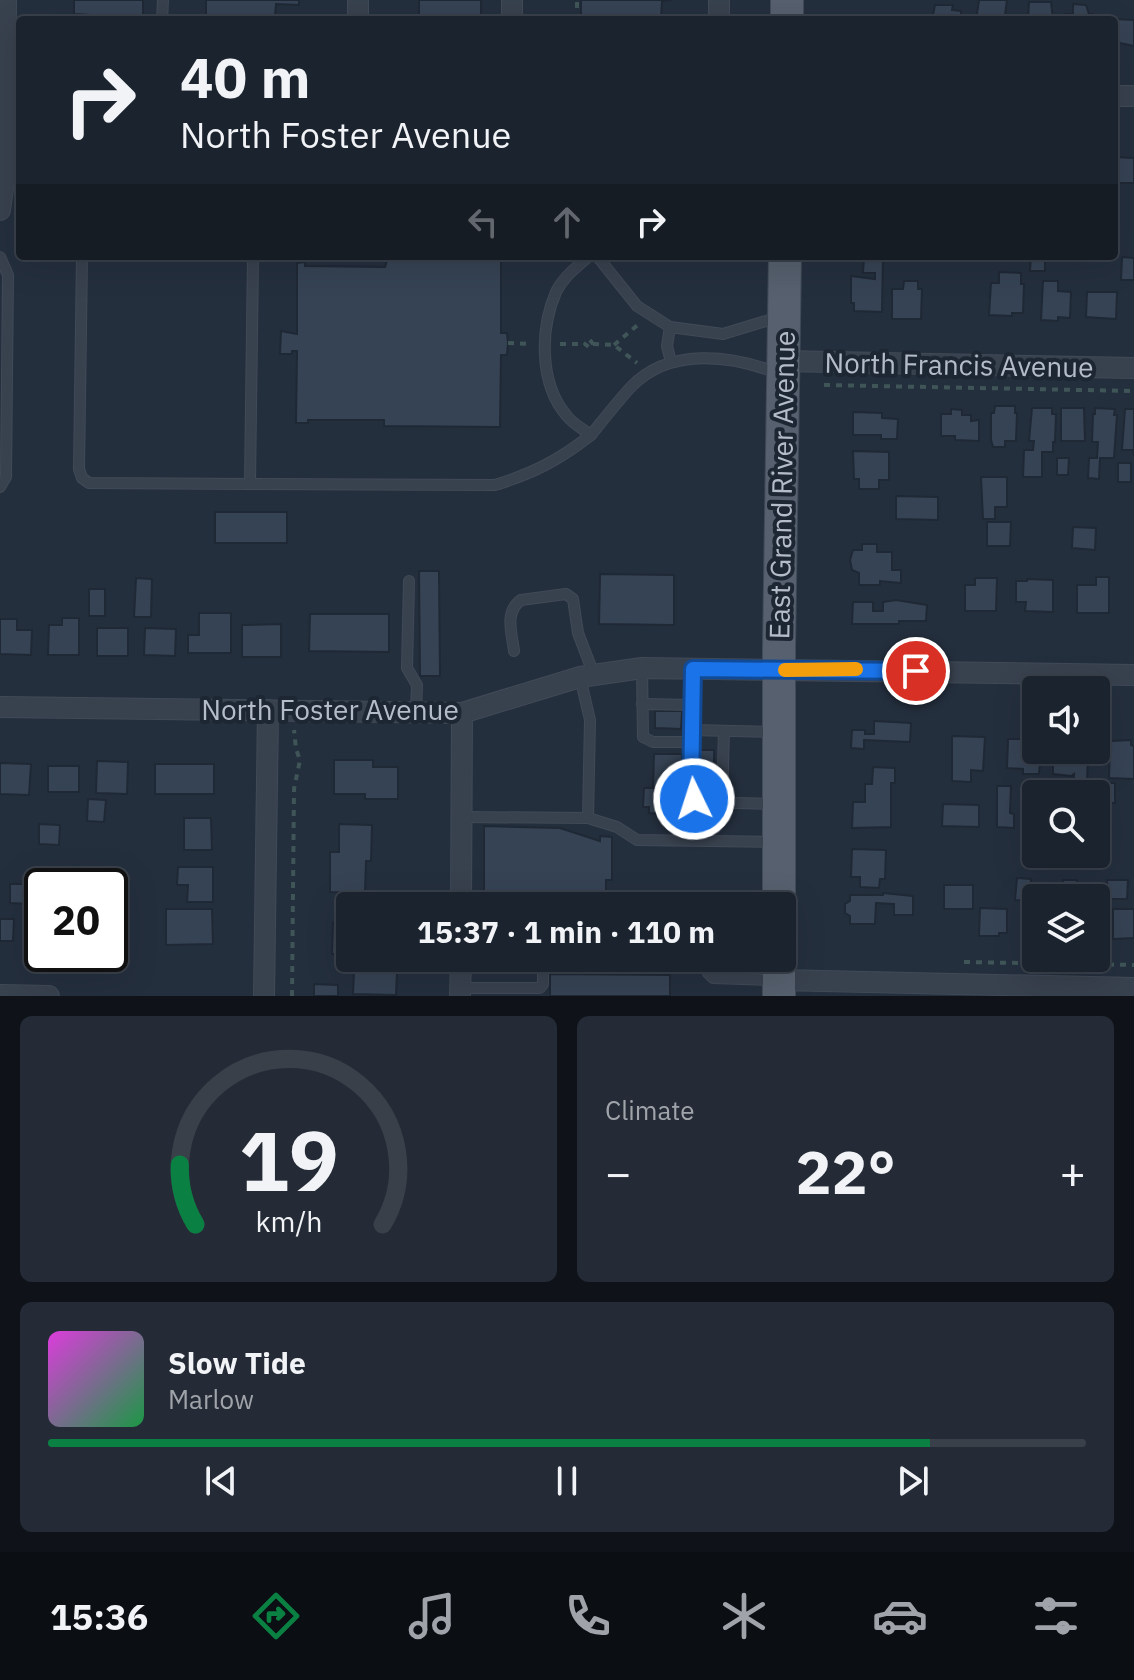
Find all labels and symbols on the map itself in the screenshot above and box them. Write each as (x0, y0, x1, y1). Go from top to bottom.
street label: East Grand River Avenue (760, 330, 803, 640)
street label: North Francis Avenue (824, 344, 1094, 385)
pin (882, 637, 950, 705)
street label: North Foster Avenue (201, 691, 459, 728)
position arrow (652, 757, 736, 841)
speed limit sign: 20 (24, 868, 128, 972)

